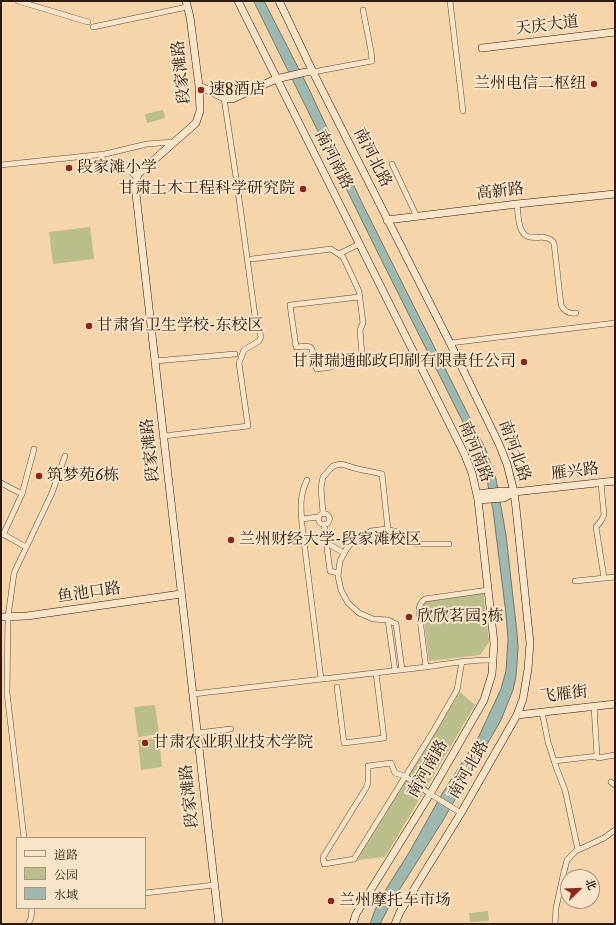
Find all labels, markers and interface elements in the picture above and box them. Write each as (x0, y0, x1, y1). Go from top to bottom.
street label: 天庆大道 (514, 13, 580, 39)
street label: 段家滩路 (169, 39, 195, 105)
place label: 兰州电信二枢纽 (474, 74, 586, 94)
marker: 兰州电信二枢纽 (589, 79, 599, 89)
place label: 速8酒店 (209, 80, 266, 100)
marker: 速8酒店 (196, 85, 206, 95)
street label: 南河北路 (349, 125, 395, 191)
street label: 南河南路 (310, 127, 356, 193)
place label: 段家滩小学 (77, 158, 157, 178)
marker: 段家滩小学 (64, 163, 74, 173)
place label: 甘肃土木工程科学研究院 (119, 179, 295, 199)
street label: 高新路 (475, 180, 525, 204)
marker: 甘肃土木工程科学研究院 (298, 184, 308, 194)
place label: 甘肃省卫生学校-东校区 (97, 316, 264, 336)
marker: 甘肃省卫生学校-东校区 (84, 321, 94, 331)
place label: 甘肃瑞通邮政印刷有限责任公司 (292, 352, 516, 372)
marker: 甘肃瑞通邮政印刷有限责任公司 (519, 357, 529, 367)
street label: 段家滩路 (138, 417, 164, 483)
street label: 南河北路 (494, 418, 534, 484)
street label: 南河南路 (454, 419, 496, 485)
street label: 雁兴路 (550, 460, 600, 484)
place label: 筑梦苑6栋 (47, 466, 119, 486)
marker: 筑梦苑6栋 (34, 471, 44, 481)
place label: 兰州财经大学-段家滩校区 (239, 530, 422, 550)
marker: 兰州财经大学-段家滩校区 (226, 535, 236, 545)
street label: 鱼池口路 (56, 579, 122, 607)
place label: 欣欣茗园3栋 (417, 607, 503, 627)
marker: 欣欣茗园3栋 (404, 612, 414, 622)
street label: 飞雁街 (539, 683, 589, 707)
place label: 甘肃农业职业技术学院 (153, 733, 313, 753)
street label: 南河南路 (404, 736, 452, 802)
street label: 南河北路 (445, 737, 493, 803)
marker: 甘肃农业职业技术学院 (140, 738, 150, 748)
street label: 段家滩路 (177, 763, 203, 829)
legend (16, 837, 146, 909)
text: 道路 (54, 848, 78, 862)
text: 公园 (54, 868, 78, 882)
north arrow (560, 869, 600, 909)
text: 北 (582, 877, 599, 892)
text: 水域 (54, 888, 78, 902)
place label: 兰州摩托车市场 (339, 891, 451, 911)
marker: 兰州摩托车市场 (326, 896, 336, 906)

